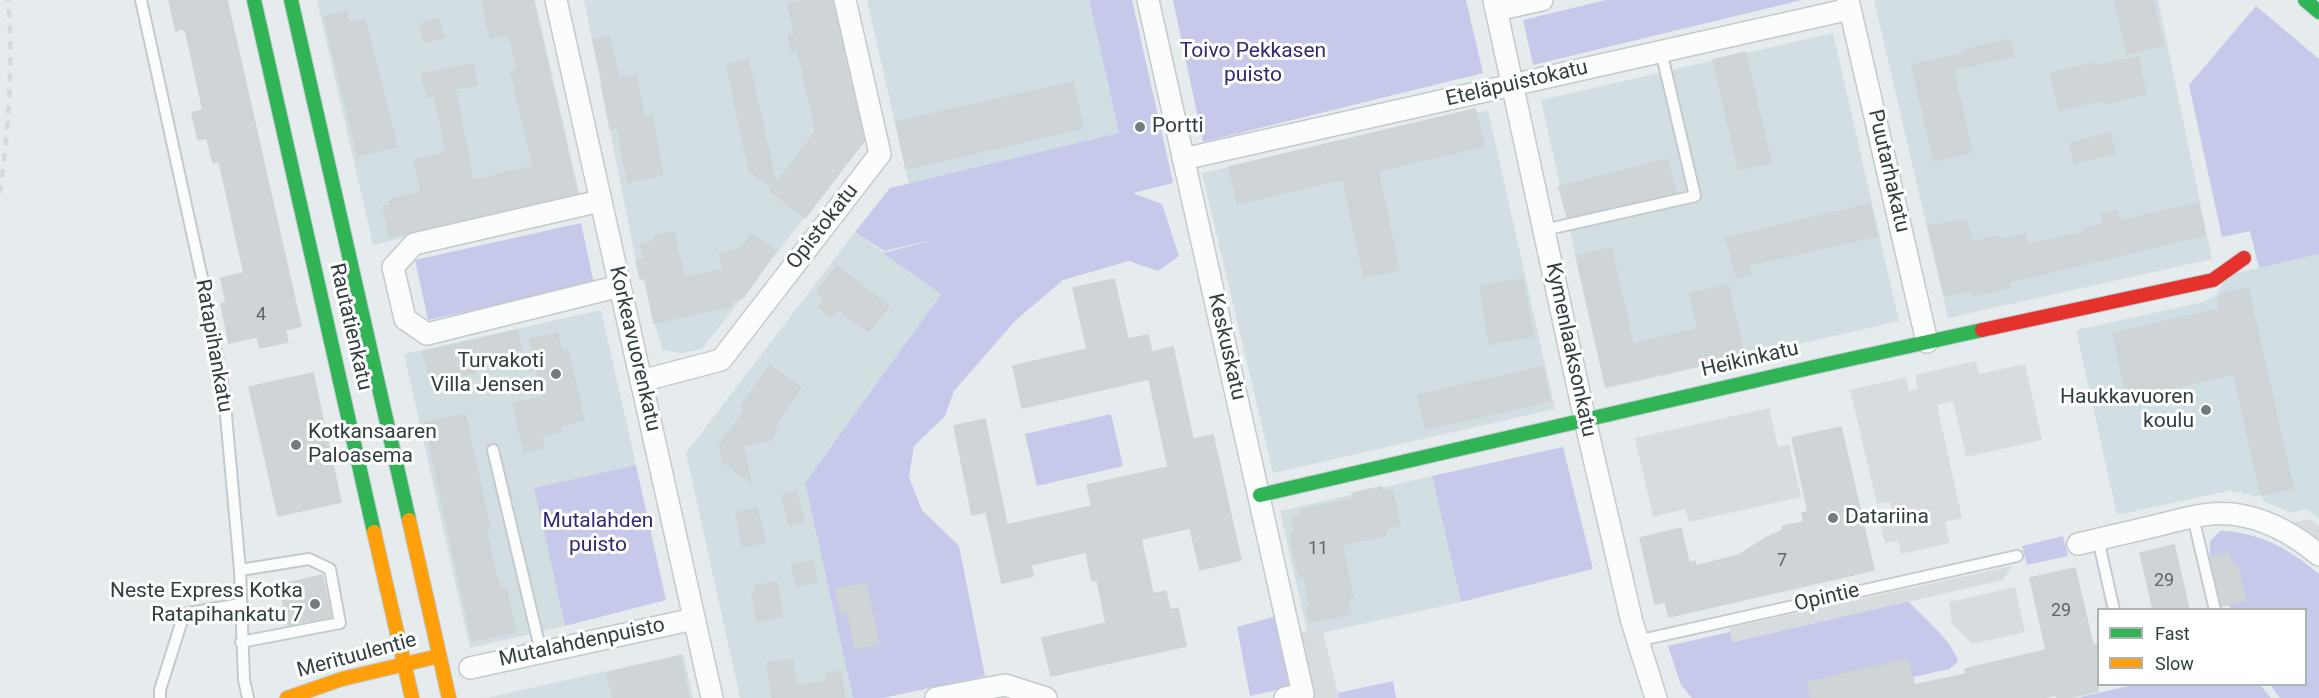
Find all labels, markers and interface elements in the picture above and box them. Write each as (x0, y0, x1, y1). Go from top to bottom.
park label: Toivo Pekkasen puisto (1180, 39, 1326, 89)
street label: Eteläpuistokatu (1444, 55, 1590, 113)
street label: Puutarhakatu (1862, 107, 1914, 235)
place label: Portti (1152, 114, 1204, 140)
marker: Portti (1133, 120, 1147, 134)
street label: Opistokatu (782, 179, 864, 275)
street label: Rautatienkatu (323, 261, 377, 393)
street label: Kymenlaaksonkatu (1539, 261, 1601, 439)
street label: Korkeavuorenkatu (603, 264, 665, 434)
street label: Ratapihankatu (189, 278, 237, 414)
street label: Keskuskatu (1202, 291, 1250, 403)
house number: 4 (256, 304, 266, 326)
street label: Heikinkatu (1699, 337, 1801, 383)
place label: Turvakoti Villa Jensen (431, 349, 544, 399)
marker: Turvakoti Villa Jensen (549, 367, 563, 381)
place label: Haukkavuoren koulu (2060, 385, 2194, 435)
marker: Haukkavuoren koulu (2199, 403, 2213, 417)
place label: Kotkansaaren Paloasema (308, 420, 437, 470)
marker: Kotkansaaren Paloasema (289, 438, 303, 452)
place label: Datariina (1845, 505, 1929, 531)
park label: Mutalahden puisto (543, 509, 653, 559)
marker: Datariina (1826, 511, 1840, 525)
house number: 11 (1308, 538, 1328, 560)
house number: 7 (1777, 550, 1787, 572)
house number: 29 (2154, 570, 2174, 592)
street label: Opintie (1792, 578, 1862, 618)
place label: Neste Express Kotka Ratapihankatu 7 (110, 579, 303, 629)
marker: Neste Express Kotka Ratapihankatu 7 (308, 597, 322, 611)
house number: 29 (2051, 600, 2071, 622)
legend (2097, 608, 2307, 686)
street label: Mutalahdenpuisto (497, 613, 667, 673)
text: Fast (2155, 623, 2190, 644)
street label: Merituulentie (294, 628, 420, 684)
text: Slow (2155, 653, 2194, 674)

